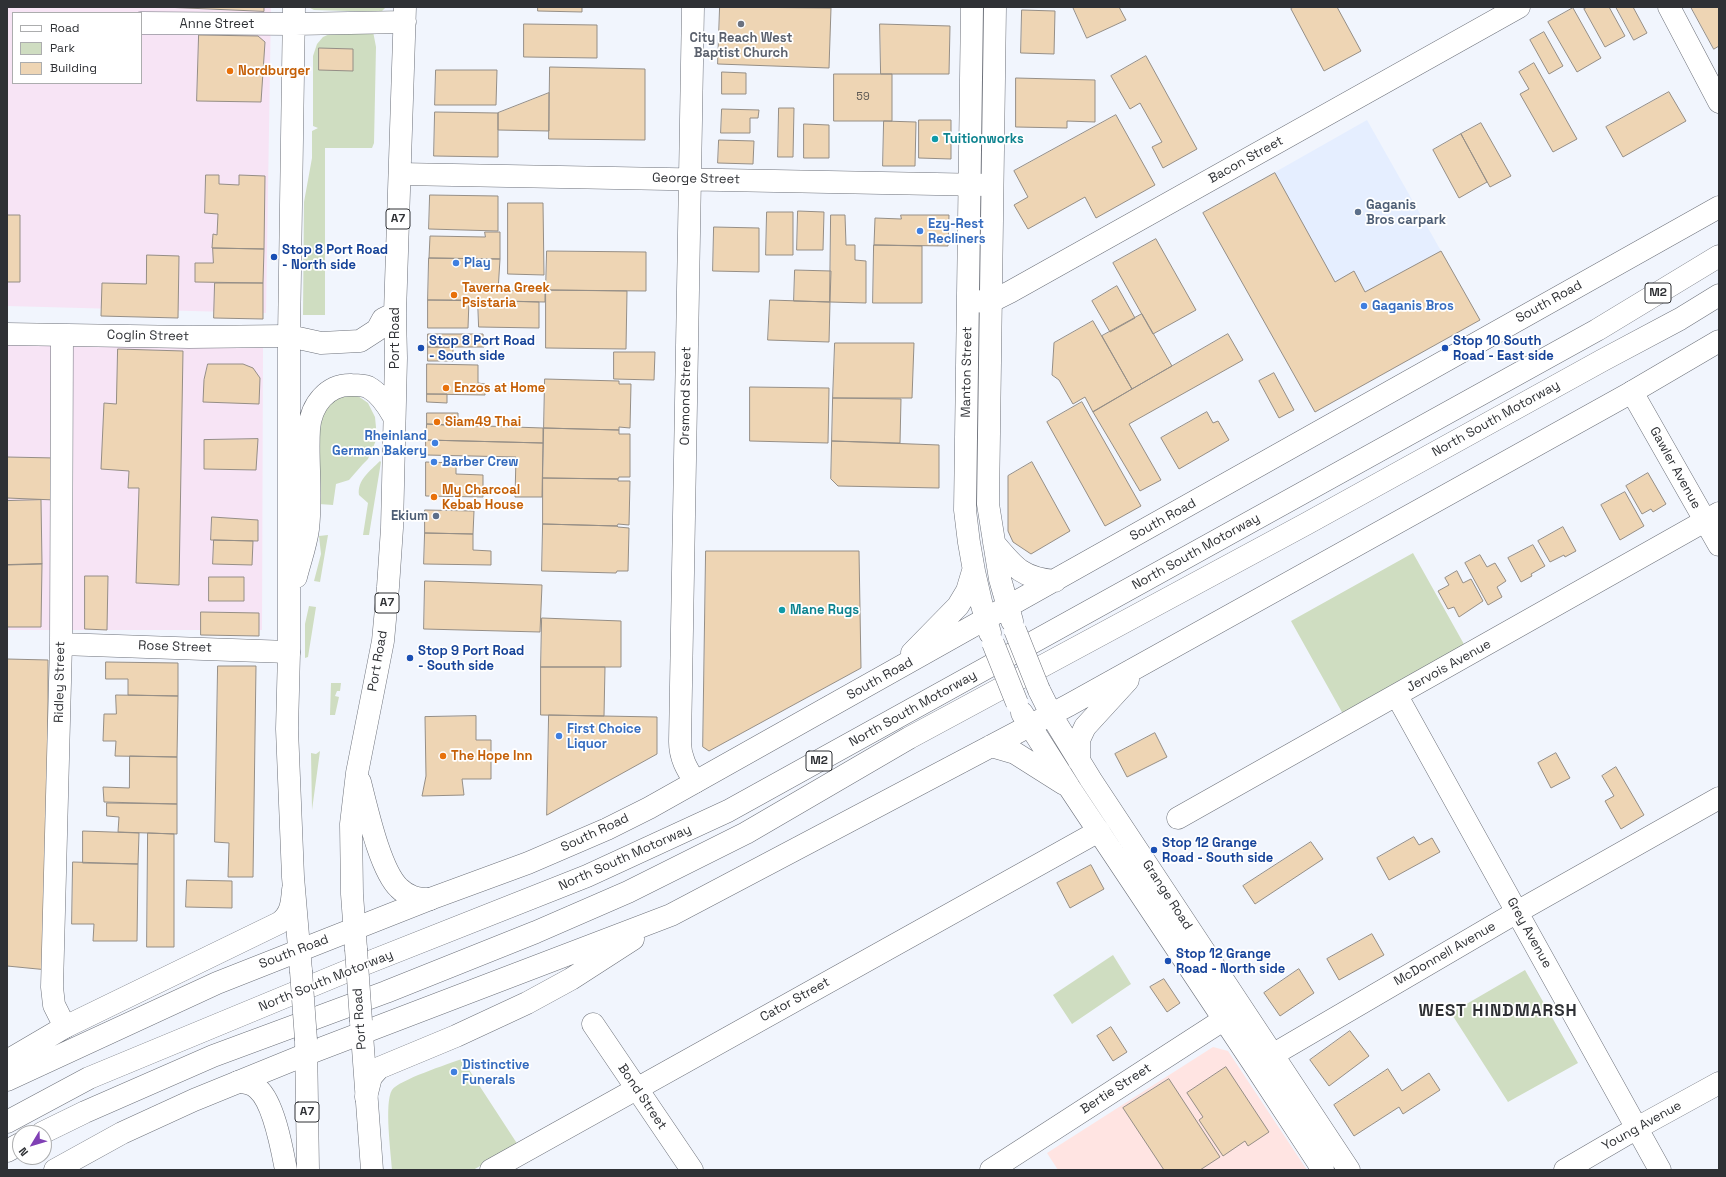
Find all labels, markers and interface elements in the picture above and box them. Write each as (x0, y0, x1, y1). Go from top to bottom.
legend (12, 12, 142, 84)
street label: Anne Street (180, 16, 254, 32)
marker: City Reach West Baptist Church (736, 19, 746, 29)
text: Road (50, 20, 79, 36)
place label: City Reach West Baptist Church (690, 30, 792, 61)
text: Park (50, 40, 75, 56)
text: Building (50, 60, 97, 76)
place label: Nordburger (238, 63, 310, 79)
marker: Nordburger (225, 66, 235, 76)
house number: 59 (856, 90, 870, 104)
place label: Tuitionworks (943, 131, 1024, 147)
street label: Bacon Street (1206, 133, 1286, 187)
marker: Tuitionworks (930, 134, 940, 144)
street label: George Street (652, 170, 740, 188)
place label: Gaganis Bros carpark (1366, 197, 1446, 228)
marker: Gaganis Bros carpark (1353, 207, 1363, 217)
road number: A7 (386, 209, 410, 229)
place label: Ezy-Rest Recliners (928, 216, 986, 247)
marker: Ezy-Rest Recliners (915, 226, 925, 236)
place label: Stop 8 Port Road - North side (282, 242, 388, 273)
marker: Stop 8 Port Road - North side (269, 252, 279, 262)
place label: Play (464, 255, 491, 271)
marker: Play (451, 258, 461, 268)
street label: South Road (1513, 277, 1585, 327)
place label: Taverna Greek Psistaria (462, 280, 550, 311)
road number: M2 (1645, 283, 1671, 303)
marker: Taverna Greek Psistaria (449, 290, 459, 300)
place label: Gaganis Bros (1372, 298, 1454, 314)
marker: Gaganis Bros (1359, 301, 1369, 311)
street label: Port Road (387, 307, 403, 369)
street label: Manton Street (958, 326, 976, 418)
street label: Coglin Street (107, 327, 189, 345)
place label: Stop 8 Port Road - South side (429, 333, 535, 364)
place label: Stop 10 South Road - East side (1453, 333, 1554, 364)
marker: Stop 8 Port Road - South side (416, 343, 426, 353)
marker: Stop 10 South Road - East side (1440, 343, 1450, 353)
street label: Orsmond Street (677, 346, 695, 446)
street label: North South Motorway (1430, 377, 1562, 461)
place label: Enzos at Home (454, 380, 545, 396)
marker: Enzos at Home (441, 383, 451, 393)
place label: Siam49 Thai (445, 414, 521, 430)
marker: Siam49 Thai (432, 417, 442, 427)
street label: Gawler Avenue (1646, 424, 1704, 512)
place label: Rheinland German Bakery (332, 428, 427, 459)
marker: Rheinland German Bakery (430, 438, 440, 448)
place label: Barber Crew (442, 454, 518, 470)
marker: Barber Crew (429, 457, 439, 467)
place label: My Charcoal Kebab House (442, 482, 524, 513)
marker: My Charcoal Kebab House (429, 492, 439, 502)
street label: South Road (1127, 495, 1199, 545)
place label: Ekium (391, 508, 428, 524)
street label: North South Motorway (1130, 510, 1262, 594)
marker: Ekium (431, 511, 441, 521)
road number: A7 (375, 593, 399, 613)
place label: Mane Rugs (790, 602, 859, 618)
marker: Mane Rugs (777, 605, 787, 615)
street label: Port Road (365, 629, 391, 693)
street label: Jervois Avenue (1404, 636, 1494, 696)
street label: Rose Street (138, 638, 212, 656)
street label: Ridley Street (51, 641, 69, 723)
place label: Stop 9 Port Road - South side (418, 643, 524, 674)
marker: Stop 9 Port Road - South side (405, 653, 415, 663)
street label: South Road (844, 654, 916, 704)
street label: North South Motorway (847, 667, 979, 751)
place label: First Choice Liquor (567, 721, 641, 752)
marker: First Choice Liquor (554, 731, 564, 741)
place label: The Hope Inn (451, 748, 532, 764)
marker: The Hope Inn (438, 751, 448, 761)
road number: M2 (806, 751, 832, 771)
street label: South Road (559, 810, 631, 856)
street label: North South Motorway (556, 822, 694, 894)
place label: Stop 12 Grange Road - South side (1162, 835, 1273, 866)
marker: Stop 12 Grange Road - South side (1149, 845, 1159, 855)
street label: Grange Road (1139, 857, 1195, 933)
street label: Grey Avenue (1503, 895, 1555, 971)
street label: McDonnell Avenue (1391, 919, 1499, 989)
street label: South Road (257, 932, 331, 972)
place label: Stop 12 Grange Road - North side (1176, 946, 1285, 977)
street label: North South Motorway (257, 947, 395, 1015)
marker: Stop 12 Grange Road - North side (1163, 956, 1173, 966)
street label: Cator Street (757, 974, 833, 1026)
street label: Port Road (350, 988, 370, 1050)
district label: WEST HINDMARSH (1418, 1001, 1578, 1021)
place label: Distinctive Funerals (462, 1057, 529, 1088)
street label: Bertie Street (1078, 1060, 1154, 1118)
street label: Bond Street (614, 1061, 670, 1133)
marker: Distinctive Funerals (449, 1067, 459, 1077)
street label: Young Avenue (1600, 1098, 1684, 1154)
road number: A7 (295, 1102, 319, 1122)
north arrow (12, 1125, 52, 1165)
text: N (16, 1145, 31, 1159)

